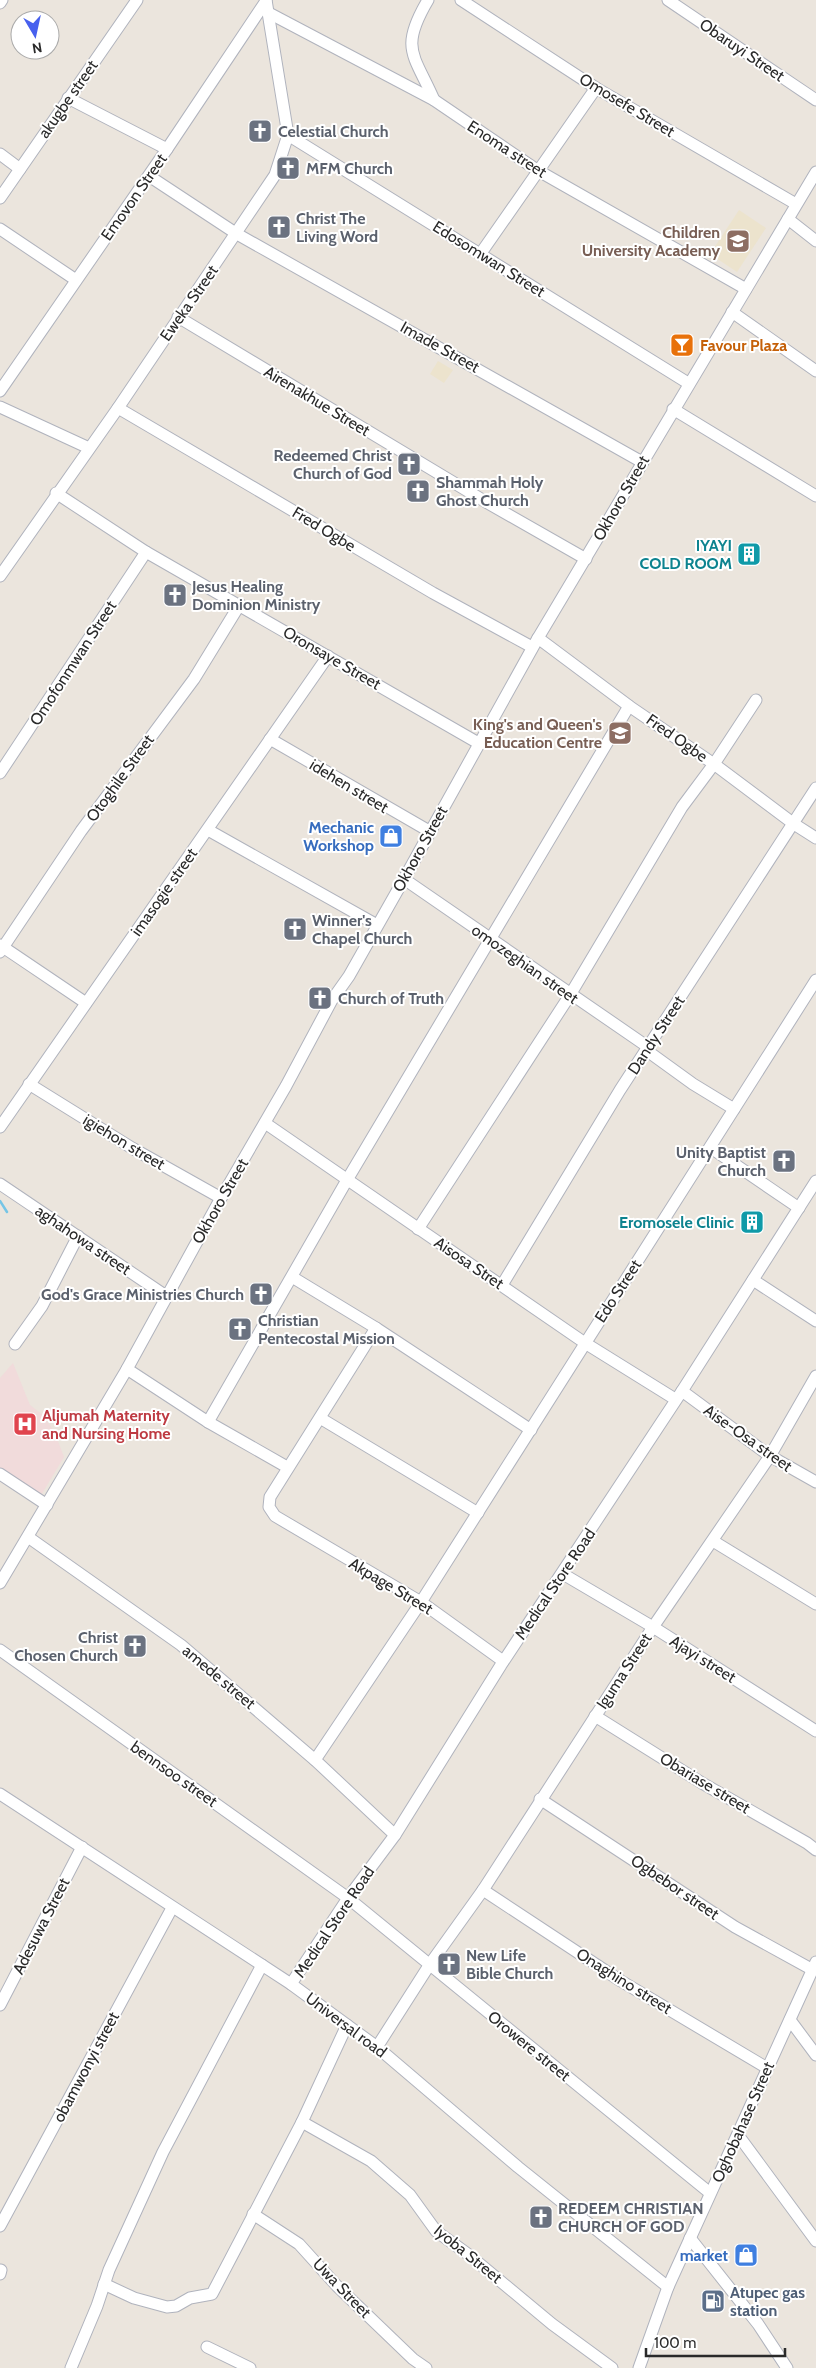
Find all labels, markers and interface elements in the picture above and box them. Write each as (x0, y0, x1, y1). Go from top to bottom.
north arrow (10, 10, 60, 60)
street label: Obaruyi Street (696, 15, 789, 86)
text: N (31, 38, 43, 58)
street label: akugbe street (34, 56, 102, 142)
street label: Omosefe Street (576, 69, 679, 141)
street label: Enoma street (464, 116, 551, 182)
church icon: Celestial Church (247, 118, 273, 144)
place label: Celestial Church (278, 122, 389, 141)
street label: Emovon Street (97, 149, 171, 244)
church icon: MFM Church (275, 155, 301, 181)
place label: MFM Church (306, 159, 393, 178)
place label: Christ The Living Word (296, 209, 378, 246)
church icon: Christ The Living Word (266, 214, 292, 240)
street label: Edosomwan Street (429, 217, 549, 301)
place label: Children University Academy (582, 223, 720, 260)
school or university icon: Children University Academy (725, 228, 751, 254)
street label: Eweka Street (156, 261, 222, 344)
street label: Imade Street (397, 317, 483, 377)
bar icon: Favour Plaza (669, 332, 695, 358)
place label: Favour Plaza (700, 336, 787, 355)
street label: Airenakhue Street (261, 362, 374, 440)
place label: Redeemed Christ Church of God (274, 446, 392, 483)
church icon: Redeemed Christ Church of God (396, 451, 422, 477)
street label: Okhoro Street (589, 451, 653, 544)
place label: Shammah Holy Ghost Church (436, 473, 544, 510)
church icon: Shammah Holy Ghost Church (405, 478, 431, 504)
street label: Fred Ogbe (289, 503, 359, 555)
place label: IYAYI COLD ROOM (640, 536, 732, 573)
building icon: IYAYI COLD ROOM (736, 541, 762, 567)
place label: Jesus Healing Dominion Ministry (191, 577, 321, 614)
church icon: Jesus Healing Dominion Ministry (162, 582, 188, 608)
street label: Omofonmwan Street (26, 597, 121, 729)
street label: Oronsaye Street (280, 622, 385, 694)
street label: Fred Ogbe (643, 710, 711, 766)
place label: King's and Queen's Education Centre (473, 715, 602, 752)
school or university icon: King's and Queen's Education Centre (607, 720, 633, 746)
street label: Otoghile Street (82, 730, 158, 825)
street label: idehen street (306, 755, 392, 817)
street label: Okhoro Street (389, 802, 452, 895)
place label: Mechanic Workshop (303, 818, 374, 855)
shop icon: Mechanic Workshop (378, 823, 404, 849)
street label: imasogie street (127, 844, 202, 939)
place label: Winner's Chapel Church (312, 911, 412, 948)
church icon: Winner's Chapel Church (282, 916, 308, 942)
street label: omozeghian street (468, 920, 583, 1008)
church icon: Church of Truth (307, 985, 333, 1011)
place label: Church of Truth (338, 989, 444, 1008)
street label: Dandy Street (624, 992, 689, 1078)
street label: igiehon street (80, 1110, 169, 1174)
place label: Unity Baptist Church (676, 1143, 766, 1180)
church icon: Unity Baptist Church (771, 1148, 797, 1174)
street label: Okhoro Street (188, 1154, 252, 1247)
street label: aghahowa street (32, 1201, 135, 1279)
building icon: Eromosele Clinic (739, 1209, 765, 1235)
place label: Eromosele Clinic (619, 1213, 734, 1232)
street label: Aisosa Stret (431, 1233, 508, 1293)
street label: Edo Street (591, 1256, 646, 1326)
church icon: God's Grace Ministries Church (248, 1281, 274, 1307)
place label: God's Grace Ministries Church (41, 1285, 244, 1304)
place label: Christian Pentecostal Mission (258, 1311, 395, 1348)
church icon: Christian Pentecostal Mission (227, 1316, 253, 1342)
street label: Aise-Osa street (700, 1400, 796, 1476)
place label: Aljumah Maternity and Nursing Home (42, 1406, 171, 1443)
hospital icon: Aljumah Maternity and Nursing Home (12, 1411, 38, 1437)
street label: Medical Store Road (511, 1525, 599, 1643)
street label: Akpage Street (346, 1554, 437, 1619)
place label: Christ Chosen Church (14, 1628, 118, 1665)
street label: Iguma Street (592, 1629, 656, 1712)
street label: Ajayi street (666, 1631, 740, 1687)
church icon: Christ Chosen Church (122, 1633, 148, 1659)
street label: amede street (179, 1641, 260, 1713)
street label: bennsoo street (127, 1737, 221, 1811)
street label: Obariase street (656, 1749, 754, 1818)
street label: Ogbebor street (627, 1851, 723, 1924)
street label: Medical Store Road (290, 1863, 378, 1981)
street label: Adesuwa Street (9, 1874, 74, 1977)
street label: Onaghino street (573, 1944, 676, 2018)
place label: New Life Bible Church (466, 1946, 553, 1983)
church icon: New Life Bible Church (436, 1951, 462, 1977)
street label: Universal road (302, 1988, 390, 2062)
street label: Orowere street (484, 2007, 575, 2085)
street label: obamwonyi street (49, 2008, 123, 2125)
street label: Oghobahase Street (708, 2058, 778, 2185)
place label: REDEEM CHRISTIAN CHURCH OF GOD (558, 2199, 704, 2236)
church icon: REDEEM CHRISTIAN CHURCH OF GOD (528, 2204, 554, 2230)
street label: Iyoba Street (430, 2221, 506, 2288)
shop icon: market (733, 2242, 759, 2268)
place label: market (680, 2246, 728, 2265)
street label: Uwa Street (309, 2254, 375, 2322)
place label: Atupec gas station (730, 2283, 805, 2320)
fuel station icon: Atupec gas station (700, 2288, 726, 2314)
scale bar (646, 2326, 785, 2358)
text: 100 m (654, 2334, 696, 2352)

